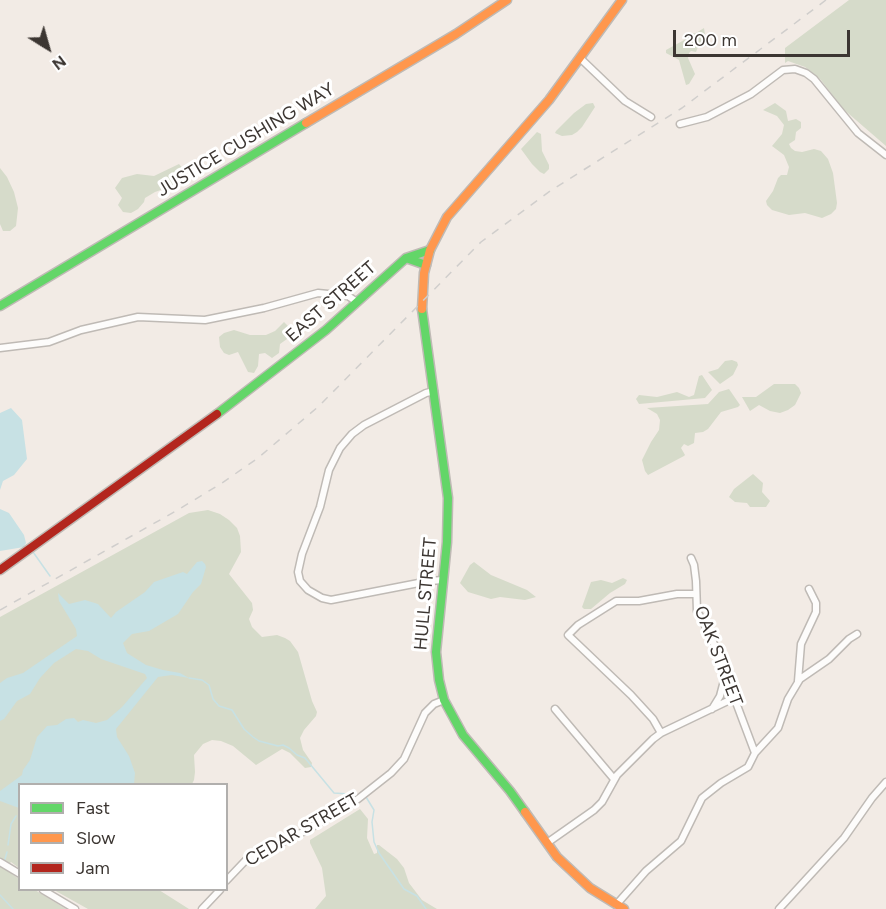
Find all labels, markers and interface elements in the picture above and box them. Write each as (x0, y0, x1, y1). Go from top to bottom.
north arrow (18, 18, 78, 78)
scale bar (676, 18, 853, 56)
text: 200 m (684, 29, 737, 51)
text: N (48, 51, 70, 74)
street label: JUSTICE CUSHING WAY (154, 79, 338, 201)
street label: EAST STREET (282, 257, 380, 347)
street label: HULL STREET (410, 537, 442, 651)
street label: OAK STREET (689, 603, 747, 709)
legend (18, 783, 228, 891)
street label: CEDAR STREET (241, 789, 363, 871)
text: Fast (76, 797, 110, 819)
text: Slow (76, 827, 115, 849)
text: Jam (76, 857, 110, 879)

